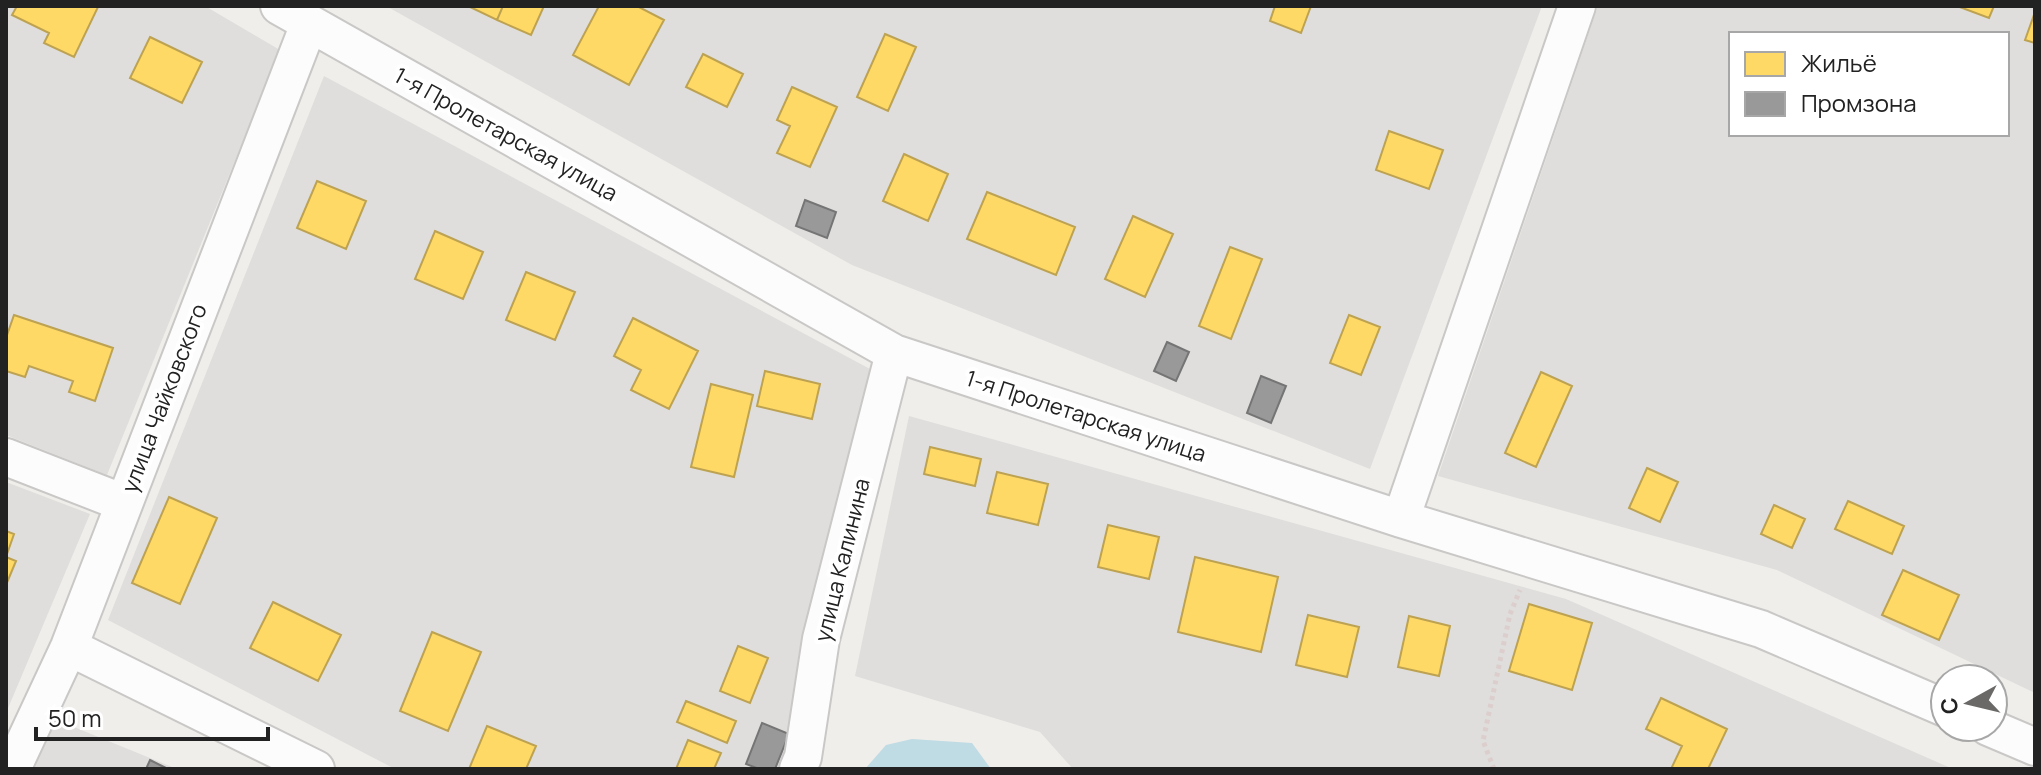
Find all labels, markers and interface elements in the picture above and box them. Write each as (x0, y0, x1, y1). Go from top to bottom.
legend (1729, 32, 2009, 136)
text: Жильё (1801, 46, 1877, 79)
street label: 1-я Пролетарская улица (389, 60, 623, 208)
text: Промзона (1801, 86, 1916, 119)
street label: улица Чайковского (114, 299, 214, 497)
street label: 1-я Пролетарская улица (962, 363, 1210, 469)
street label: улица Калинина (807, 475, 877, 645)
north arrow (1929, 663, 2009, 743)
scale bar (36, 691, 268, 741)
text: С (1933, 696, 1965, 716)
text: 50 m (48, 701, 102, 734)

